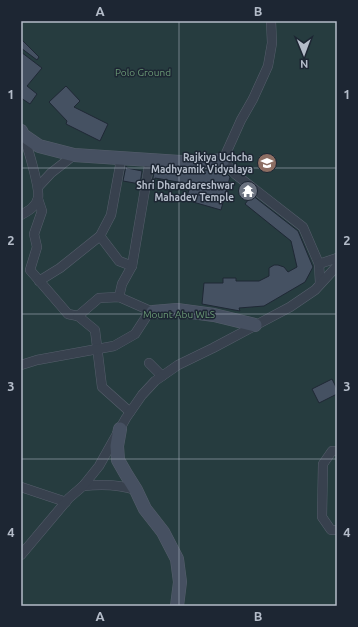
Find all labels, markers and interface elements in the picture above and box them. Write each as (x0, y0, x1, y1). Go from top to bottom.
text: A (95, 4, 105, 18)
text: B (254, 4, 263, 18)
north arrow (284, 34, 324, 74)
text: N (300, 58, 308, 70)
park label: Polo Ground (115, 67, 171, 78)
text: 1 (7, 87, 15, 101)
text: 1 (343, 87, 351, 101)
place label: Rajkiya Uchcha Madhyamik Vidyalaya (151, 152, 253, 175)
school or university icon: Rajkiya Uchcha Madhyamik Vidyalaya (256, 152, 278, 174)
place label: Shri Dharadareshwar Mahadev Temple (136, 180, 235, 203)
temple icon: Shri Dharadareshwar Mahadev Temple (237, 180, 259, 202)
text: 2 (7, 233, 15, 247)
text: 2 (343, 233, 351, 247)
park label: Mount Abu WLS (143, 309, 215, 320)
text: 3 (7, 379, 15, 393)
text: 3 (343, 379, 351, 393)
text: 4 (7, 525, 15, 539)
text: 4 (343, 525, 351, 539)
text: A (95, 609, 105, 623)
text: B (254, 609, 263, 623)

